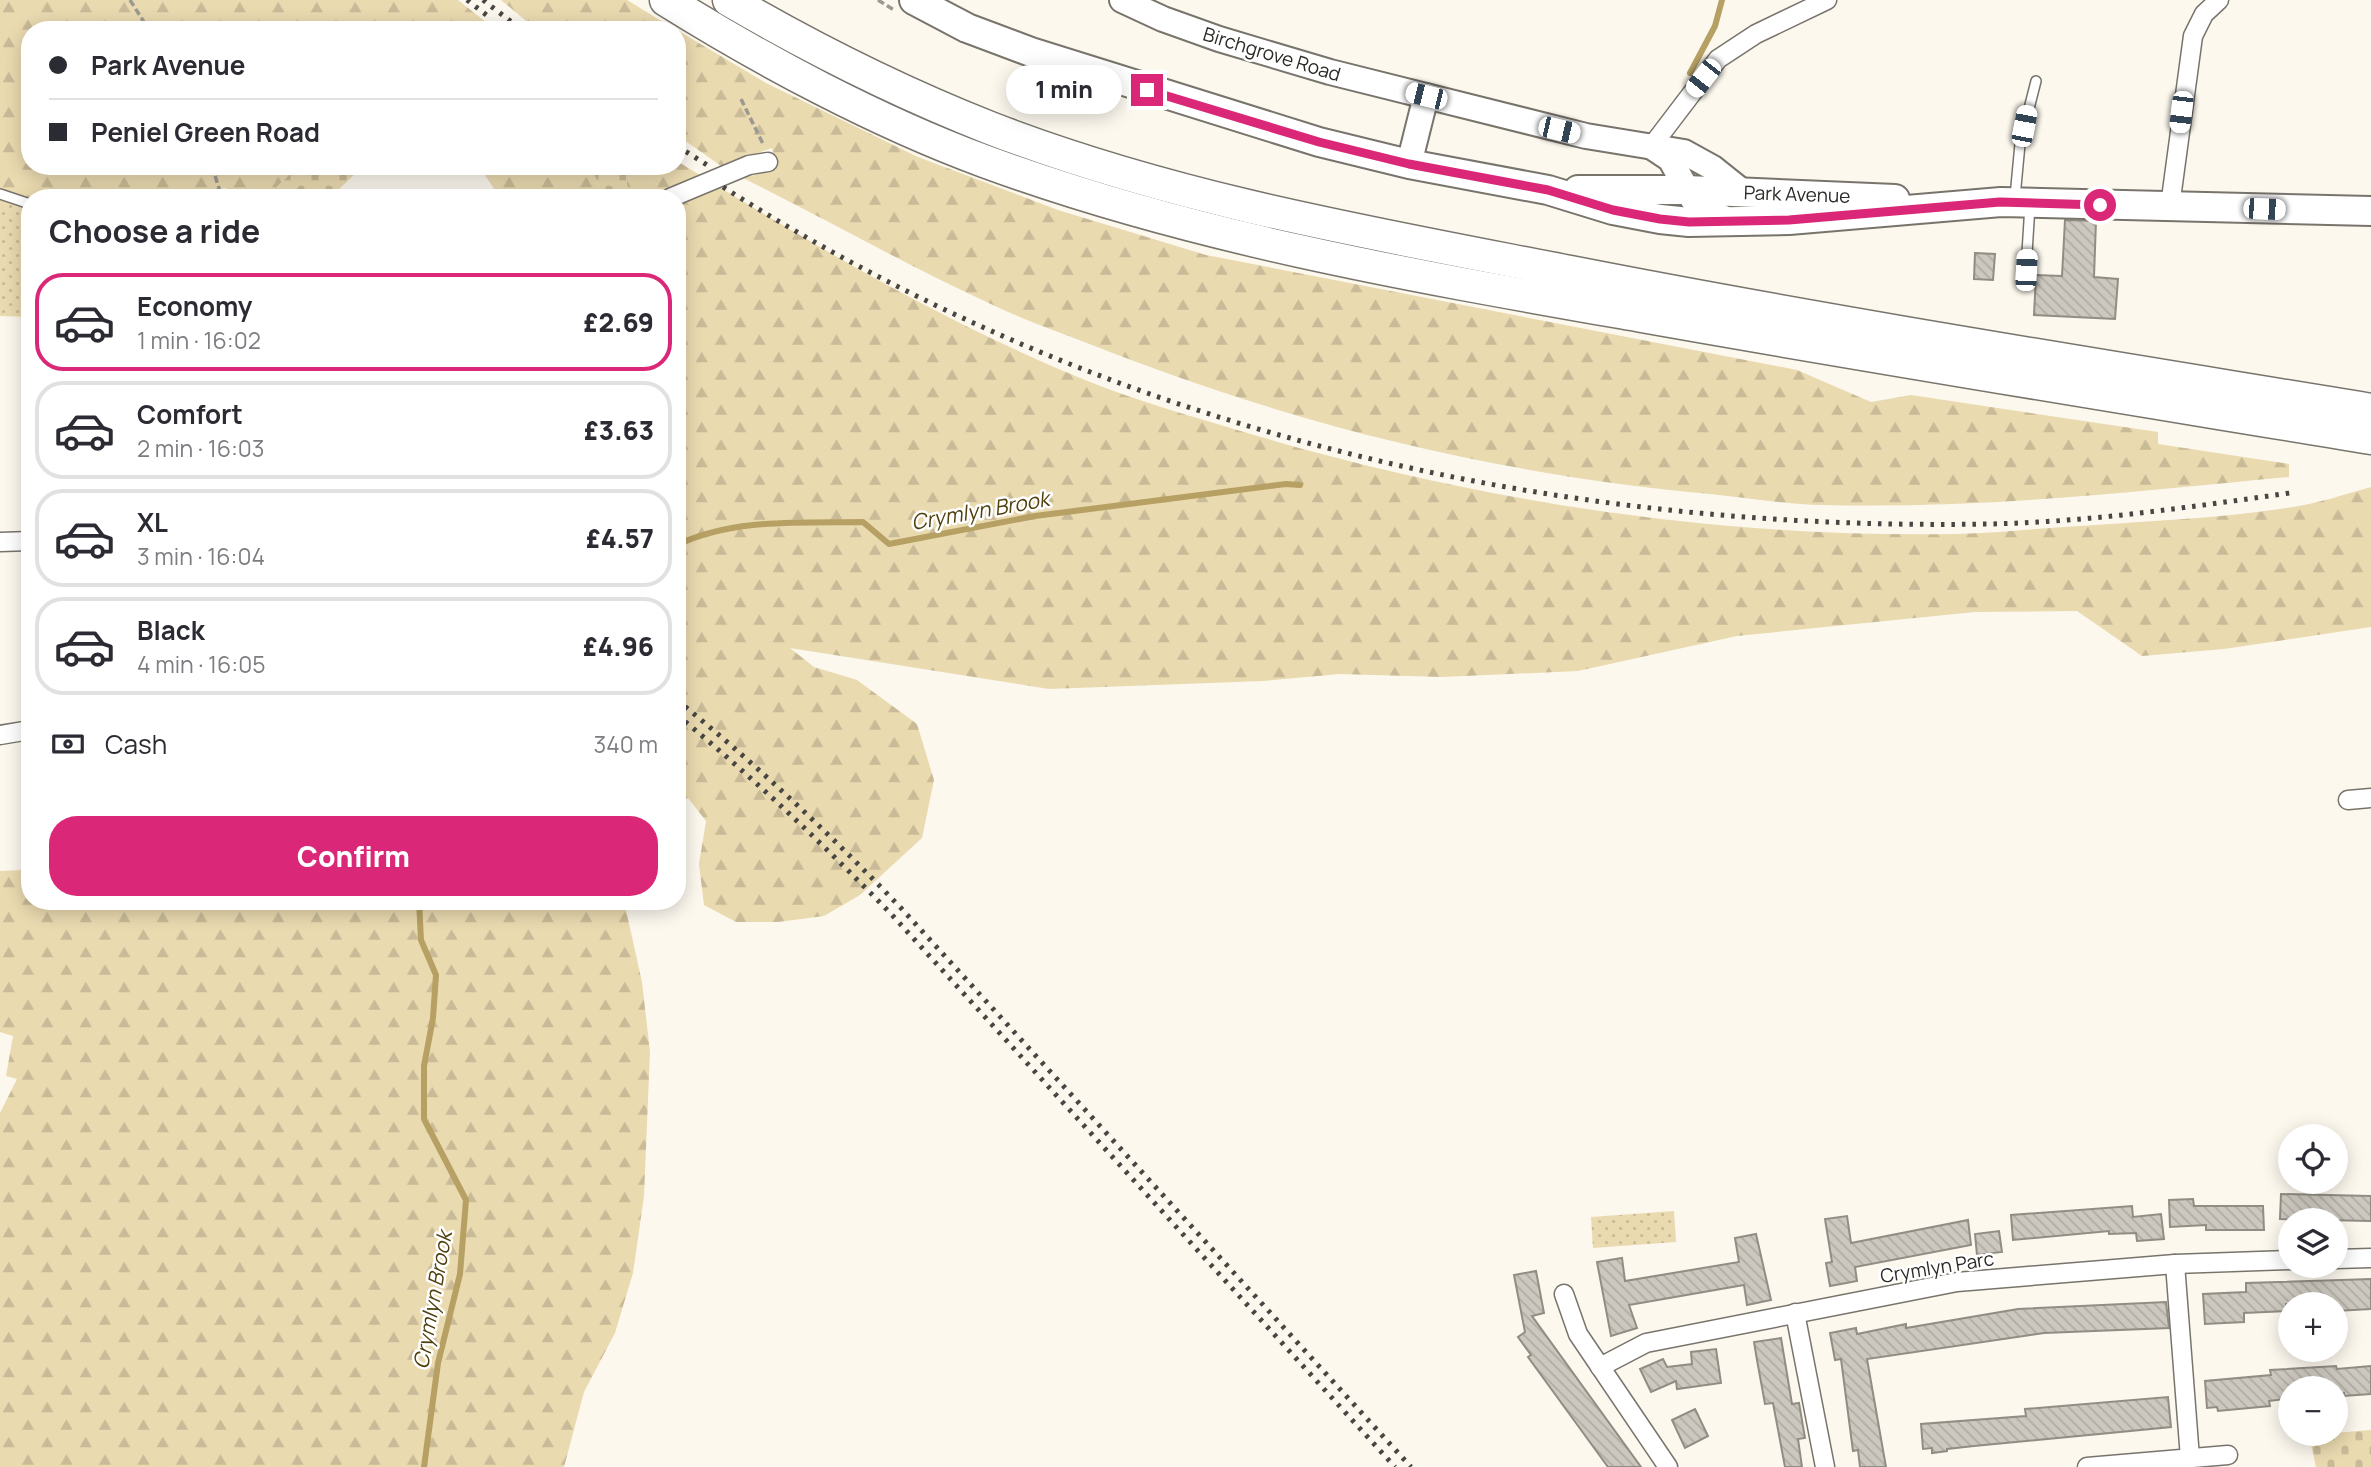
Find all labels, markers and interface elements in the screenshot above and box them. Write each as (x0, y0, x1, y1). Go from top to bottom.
street label: Birchgrove Road (1200, 21, 1344, 87)
text: Park Avenue (91, 47, 245, 83)
car (1682, 55, 1725, 101)
callout: 1 min (1007, 66, 1122, 114)
text: 1 min (1035, 73, 1093, 105)
route end (1131, 74, 1163, 106)
car (1404, 81, 1449, 111)
car (2169, 90, 2194, 134)
car (2010, 103, 2039, 149)
text: Peniel Green Road (91, 114, 320, 150)
car (1537, 115, 1582, 145)
street label: Park Avenue (1743, 179, 1851, 209)
route start (2084, 189, 2116, 221)
car (2243, 198, 2286, 220)
text: Choose a ride (49, 209, 260, 253)
car (2015, 248, 2038, 292)
text: Economy (137, 288, 252, 324)
icon: car (53, 291, 116, 354)
text: £2.69 (584, 304, 654, 340)
text: 1 min · 16:02 (137, 324, 261, 356)
text: Comfort (137, 396, 243, 432)
icon: car (53, 399, 116, 462)
text: £3.63 (584, 412, 654, 448)
text: 2 min · 16:03 (137, 432, 265, 464)
water label: Crymlyn Brook (909, 484, 1054, 536)
text: XL (137, 504, 168, 540)
icon: car (53, 507, 116, 570)
text: £4.57 (586, 520, 654, 556)
text: 3 min · 16:04 (137, 540, 265, 572)
text: Black (137, 612, 205, 648)
icon: car (53, 615, 116, 678)
text: £4.96 (583, 628, 654, 664)
text: 4 min · 16:05 (137, 648, 266, 680)
icon: cash (49, 725, 87, 763)
text: Cash (105, 726, 167, 762)
text: 340 m (594, 728, 658, 760)
button: Confirm (49, 816, 658, 896)
map controls (2278, 1124, 2348, 1446)
button: locate (2278, 1124, 2348, 1194)
button: layers (2278, 1208, 2348, 1278)
water label: Crymlyn Brook (406, 1226, 458, 1371)
street label: Crymlyn Parc (1878, 1245, 1996, 1289)
button: + (2278, 1292, 2348, 1362)
button: − (2278, 1376, 2348, 1446)

